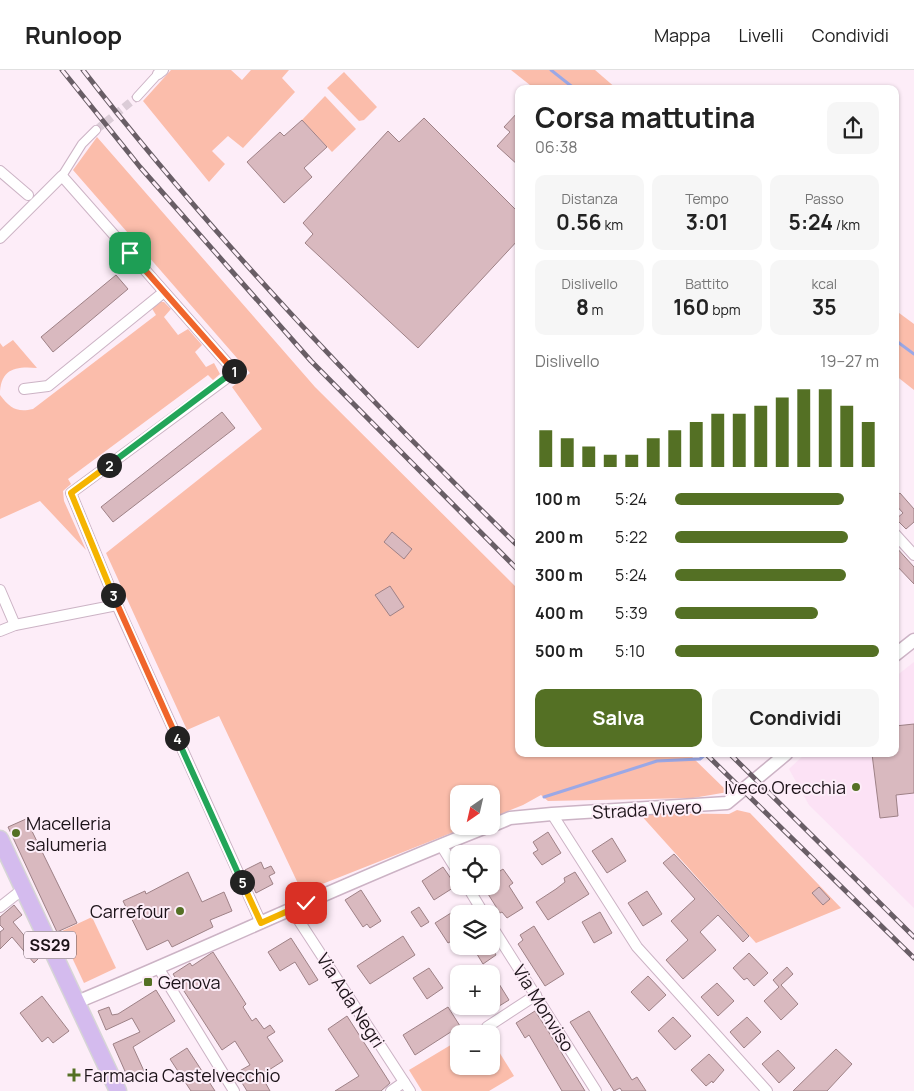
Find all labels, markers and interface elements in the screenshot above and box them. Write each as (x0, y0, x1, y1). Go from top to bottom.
text: Runloop (25, 18, 122, 51)
text: Mappa (654, 23, 710, 47)
text: Livelli (738, 23, 784, 47)
text: Condividi (812, 23, 889, 47)
text: Corsa mattutina (535, 98, 756, 136)
button: share (827, 102, 879, 154)
text: 06:38 (535, 136, 578, 158)
text: Distanza (561, 189, 618, 208)
text: Tempo (685, 189, 729, 208)
text: Passo (805, 189, 844, 208)
text: 0.56 (556, 208, 602, 236)
text: 3:01 (686, 208, 728, 236)
text: 5:24 (789, 208, 833, 236)
text: km (602, 215, 623, 234)
text: /km (833, 215, 860, 234)
pin (109, 232, 151, 274)
icon: arrive (116, 239, 144, 267)
text: Dislivello (561, 274, 618, 293)
text: Battito (685, 274, 729, 293)
text: kcal (812, 274, 837, 293)
text: 8 (576, 293, 589, 321)
text: 160 (673, 293, 709, 321)
text: 35 (812, 293, 837, 321)
text: m (589, 300, 603, 319)
text: bpm (709, 300, 741, 319)
text: Dislivello (535, 350, 599, 372)
text: 19–27 m (820, 350, 879, 372)
pin: 1 (222, 358, 246, 384)
text: 1 (231, 362, 238, 381)
pin: 2 (96, 452, 122, 478)
text: 2 (105, 456, 114, 475)
text: 100 m (535, 488, 581, 510)
text: 5:24 (615, 488, 647, 510)
text: 200 m (535, 526, 583, 548)
text: 5:22 (615, 526, 647, 548)
text: 300 m (535, 564, 583, 586)
text: 5:24 (615, 564, 647, 586)
pin: 3 (100, 582, 126, 608)
text: 3 (109, 586, 118, 605)
text: 400 m (535, 602, 583, 624)
text: 5:39 (615, 602, 648, 624)
text: 500 m (535, 640, 583, 662)
text: 5:10 (615, 640, 645, 662)
button: Salva (535, 689, 702, 747)
button: Condividi (712, 689, 879, 747)
pin: 4 (164, 726, 190, 750)
text: 4 (173, 729, 182, 748)
place label: Iveco Orecchia (724, 775, 846, 799)
marker: Iveco Orecchia (850, 781, 862, 793)
north arrow (450, 785, 500, 835)
map controls (450, 785, 500, 1075)
street label: Strada Vivero (592, 794, 702, 824)
place label: Macelleria salumeria (26, 811, 111, 856)
marker: Macelleria salumeria (10, 827, 22, 839)
button: locate (450, 845, 500, 895)
pin: 5 (230, 870, 254, 894)
text: 5 (238, 873, 247, 892)
pin (285, 882, 327, 924)
icon: check (292, 889, 320, 917)
place label: Carrefour (90, 899, 171, 923)
marker: Carrefour (174, 905, 186, 917)
button: layers (450, 905, 500, 955)
road number: SS29 (24, 932, 76, 958)
street label: Via Ada Negri (311, 948, 391, 1052)
street label: Via Monviso (508, 960, 580, 1056)
button: + (450, 965, 500, 1015)
place label: Genova (158, 970, 220, 994)
marker: Genova (142, 976, 154, 988)
button: − (450, 1025, 500, 1075)
place label: Farmacia Castelvecchio (84, 1063, 280, 1087)
marker: Farmacia Castelvecchio (68, 1069, 80, 1081)

